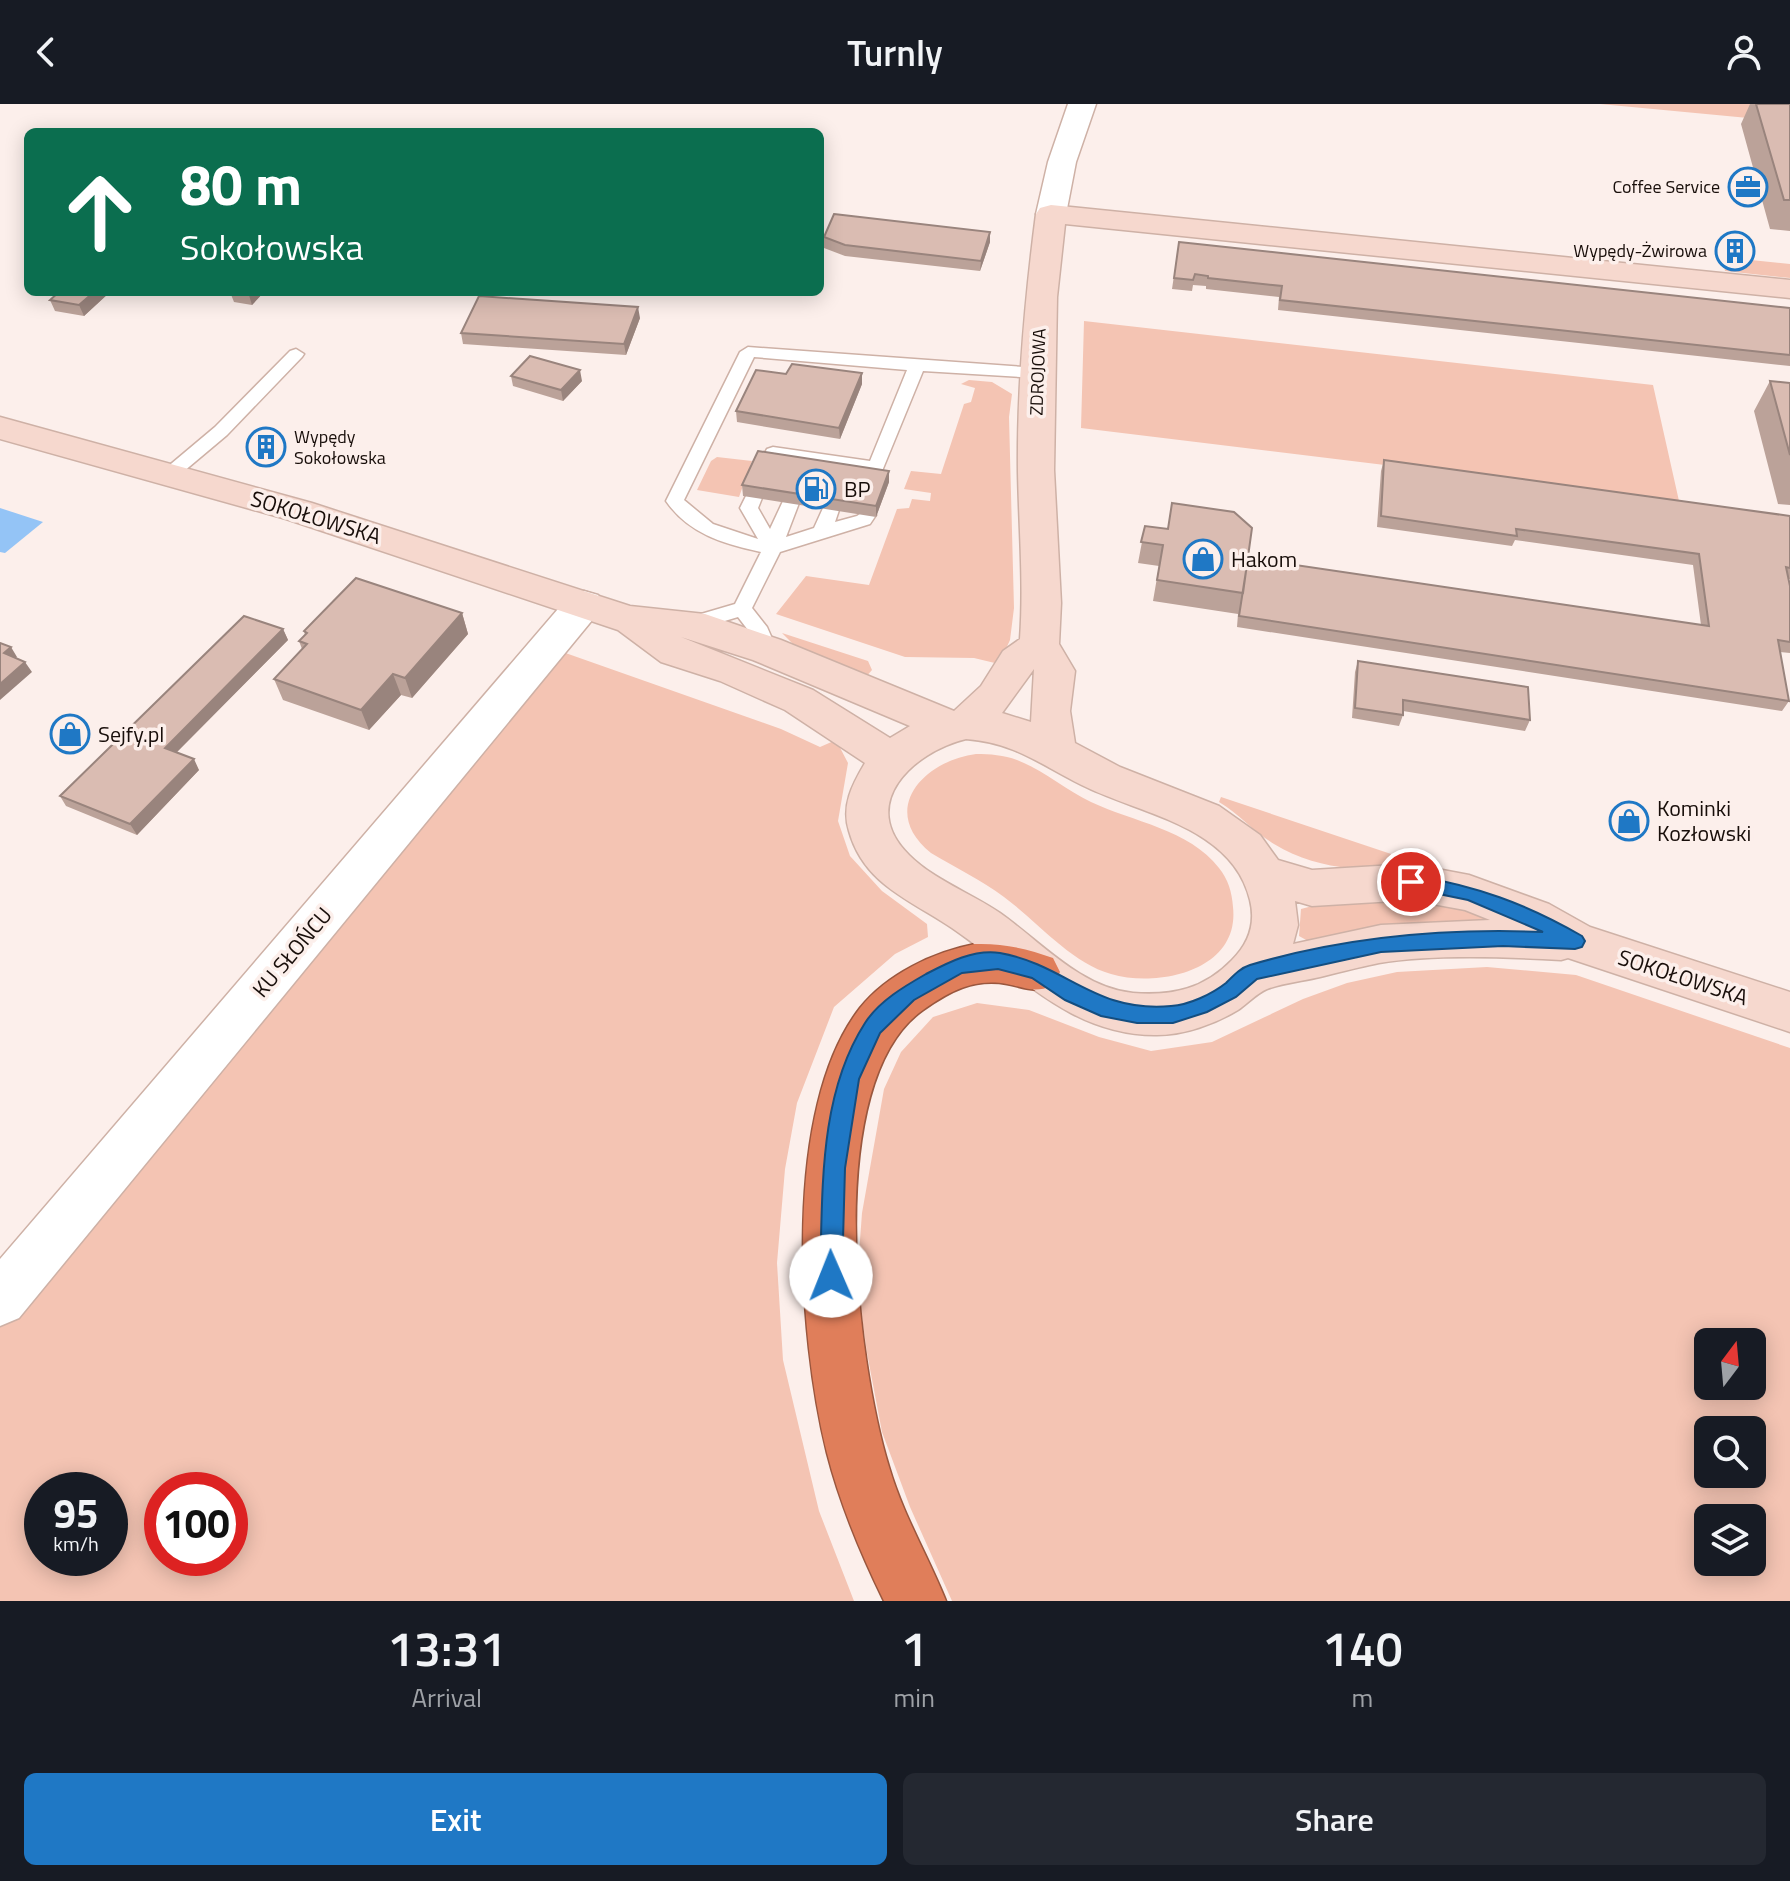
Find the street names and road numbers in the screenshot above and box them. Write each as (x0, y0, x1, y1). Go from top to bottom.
street label: ZDROJOWA (1022, 328, 1053, 416)
street label: SOKOŁOWSKA (247, 481, 385, 553)
street label: KU SŁOŃCU (244, 899, 340, 1005)
street label: SOKOŁOWSKA (1614, 940, 1752, 1014)

